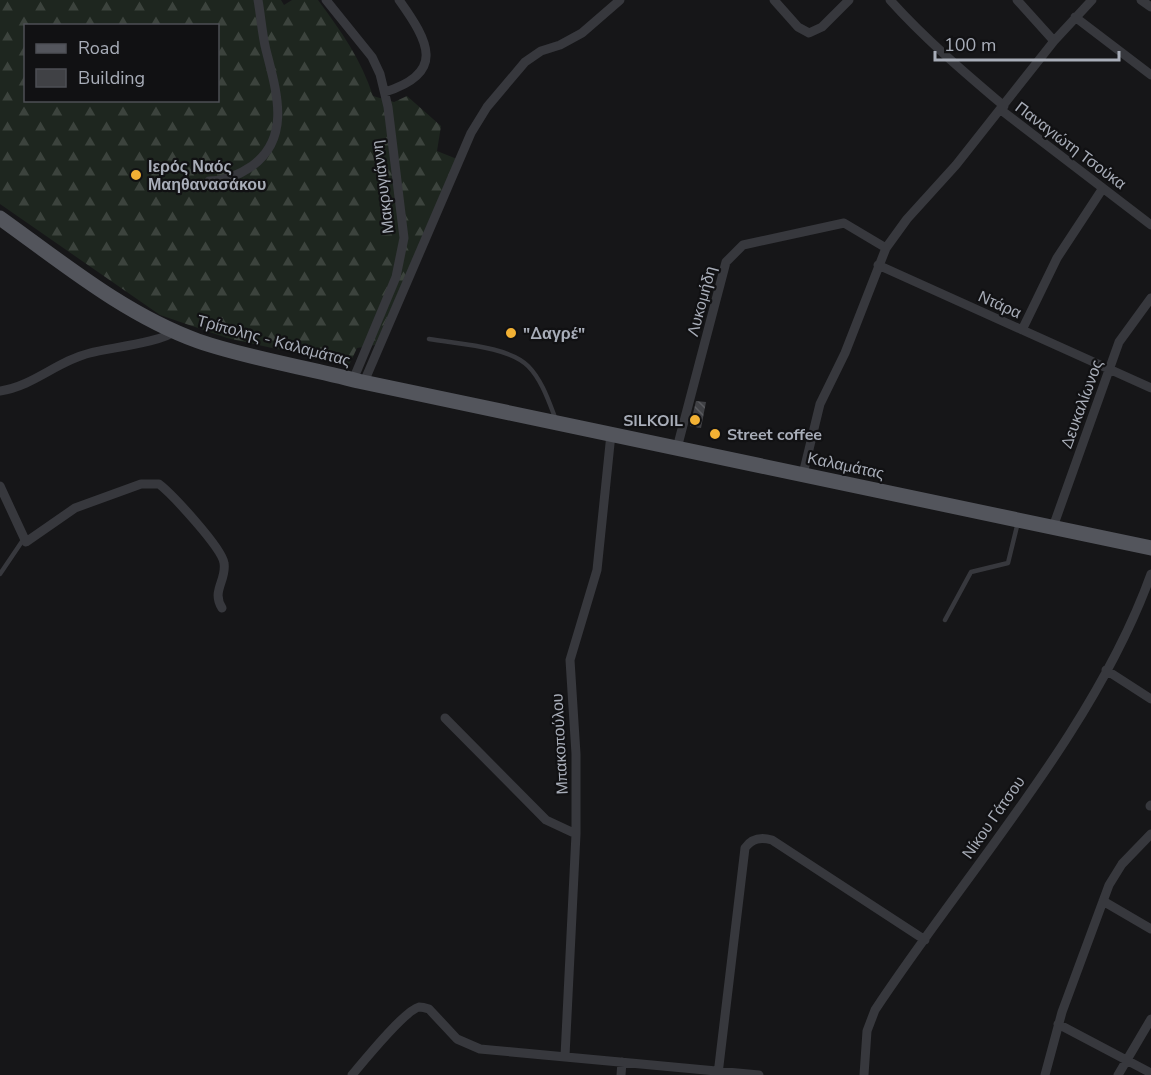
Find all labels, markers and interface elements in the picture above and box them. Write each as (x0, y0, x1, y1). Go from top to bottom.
legend (24, 24, 219, 102)
scale bar (935, 24, 1120, 62)
text: 100 m (944, 33, 996, 57)
text: Road (78, 36, 120, 60)
text: Building (78, 66, 145, 90)
street label: Παναγιώτη Τσούκα (1010, 97, 1130, 195)
street label: Μακρυγιάννη (366, 139, 400, 235)
place label: Ιερός Ναός Μαηθανασάκου (148, 156, 266, 196)
marker: Ιερός Ναός Μαηθανασάκου (129, 168, 143, 182)
street label: Λυκομήδη (682, 264, 722, 339)
street label: Ντάρα (974, 286, 1025, 324)
street label: Τρίπολης - Καλαμάτας (195, 310, 353, 372)
place label: "Δαγρέ" (523, 323, 585, 345)
marker: "Δαγρέ" (504, 326, 518, 340)
street label: Δευκαλίωνος (1056, 356, 1108, 452)
place label: SILKOIL (623, 410, 683, 432)
marker: SILKOIL (688, 413, 702, 427)
place label: Street coffee (727, 424, 822, 446)
marker: Street coffee (708, 427, 722, 441)
street label: Καλαμάτας (805, 447, 887, 485)
street label: Μπακοπούλου (546, 693, 574, 795)
street label: Νίκου Γάτσου (957, 772, 1030, 863)

